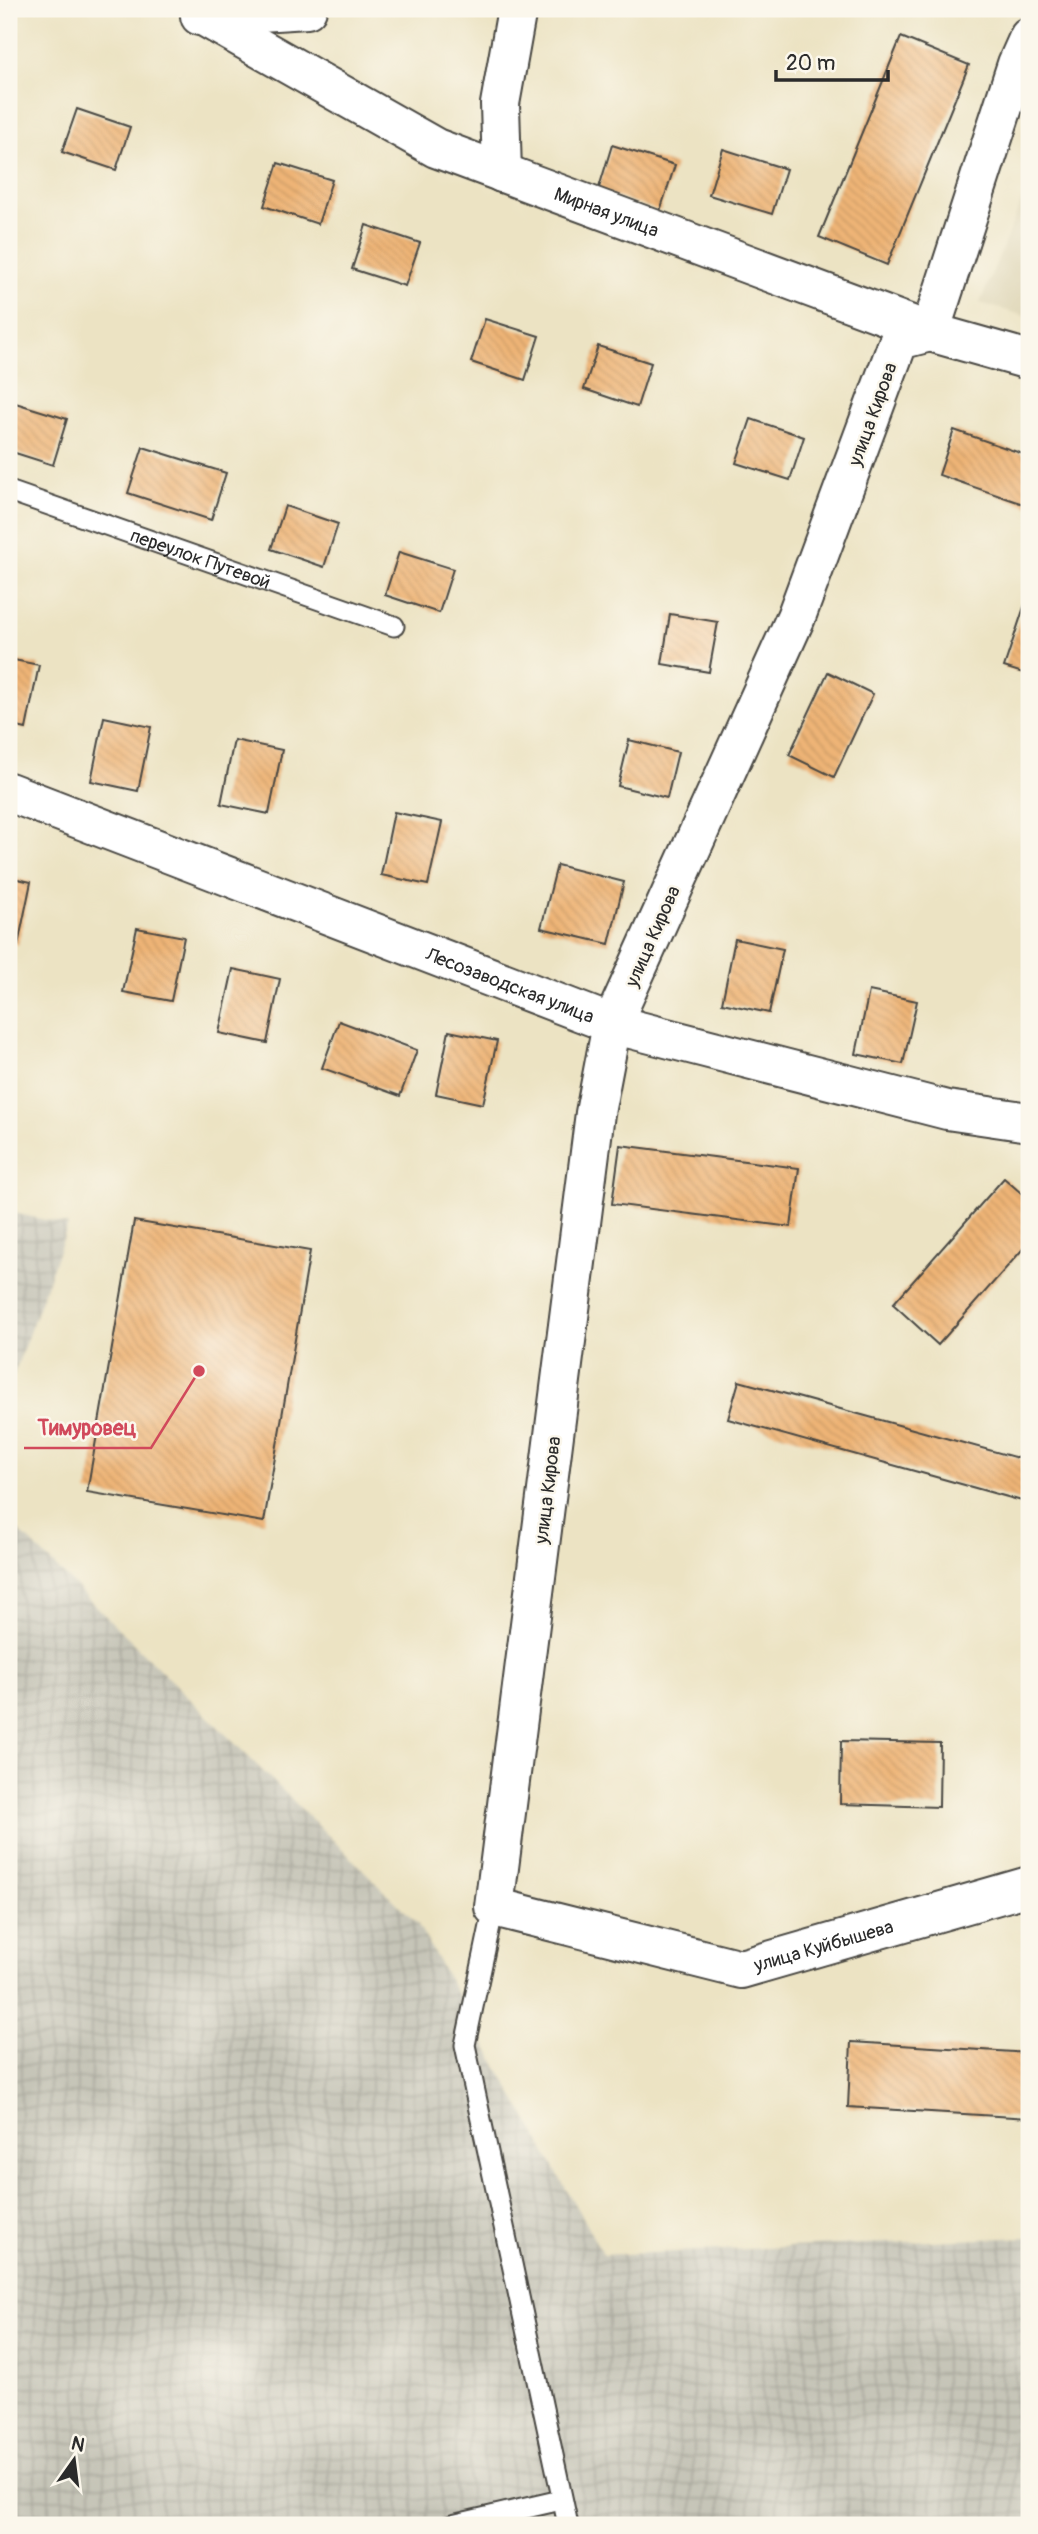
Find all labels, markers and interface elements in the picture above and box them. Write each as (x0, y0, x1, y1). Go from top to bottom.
scale bar (776, 38, 888, 82)
text: 20 m (786, 50, 835, 77)
street label: Мирная улица (551, 182, 662, 243)
street label: улица Кирова (843, 359, 903, 470)
street label: переулок Путевой (127, 524, 273, 595)
street label: улица Кирова (620, 882, 686, 992)
street label: Лесозаводская улица (421, 942, 598, 1029)
callout: Тимуровец (24, 1406, 151, 1448)
text: Тимуровец (37, 1415, 136, 1442)
street label: улица Кирова (529, 1435, 567, 1546)
street label: улица Куйбышева (750, 1915, 896, 1978)
north arrow (38, 2426, 108, 2496)
text: N (69, 2431, 87, 2458)

